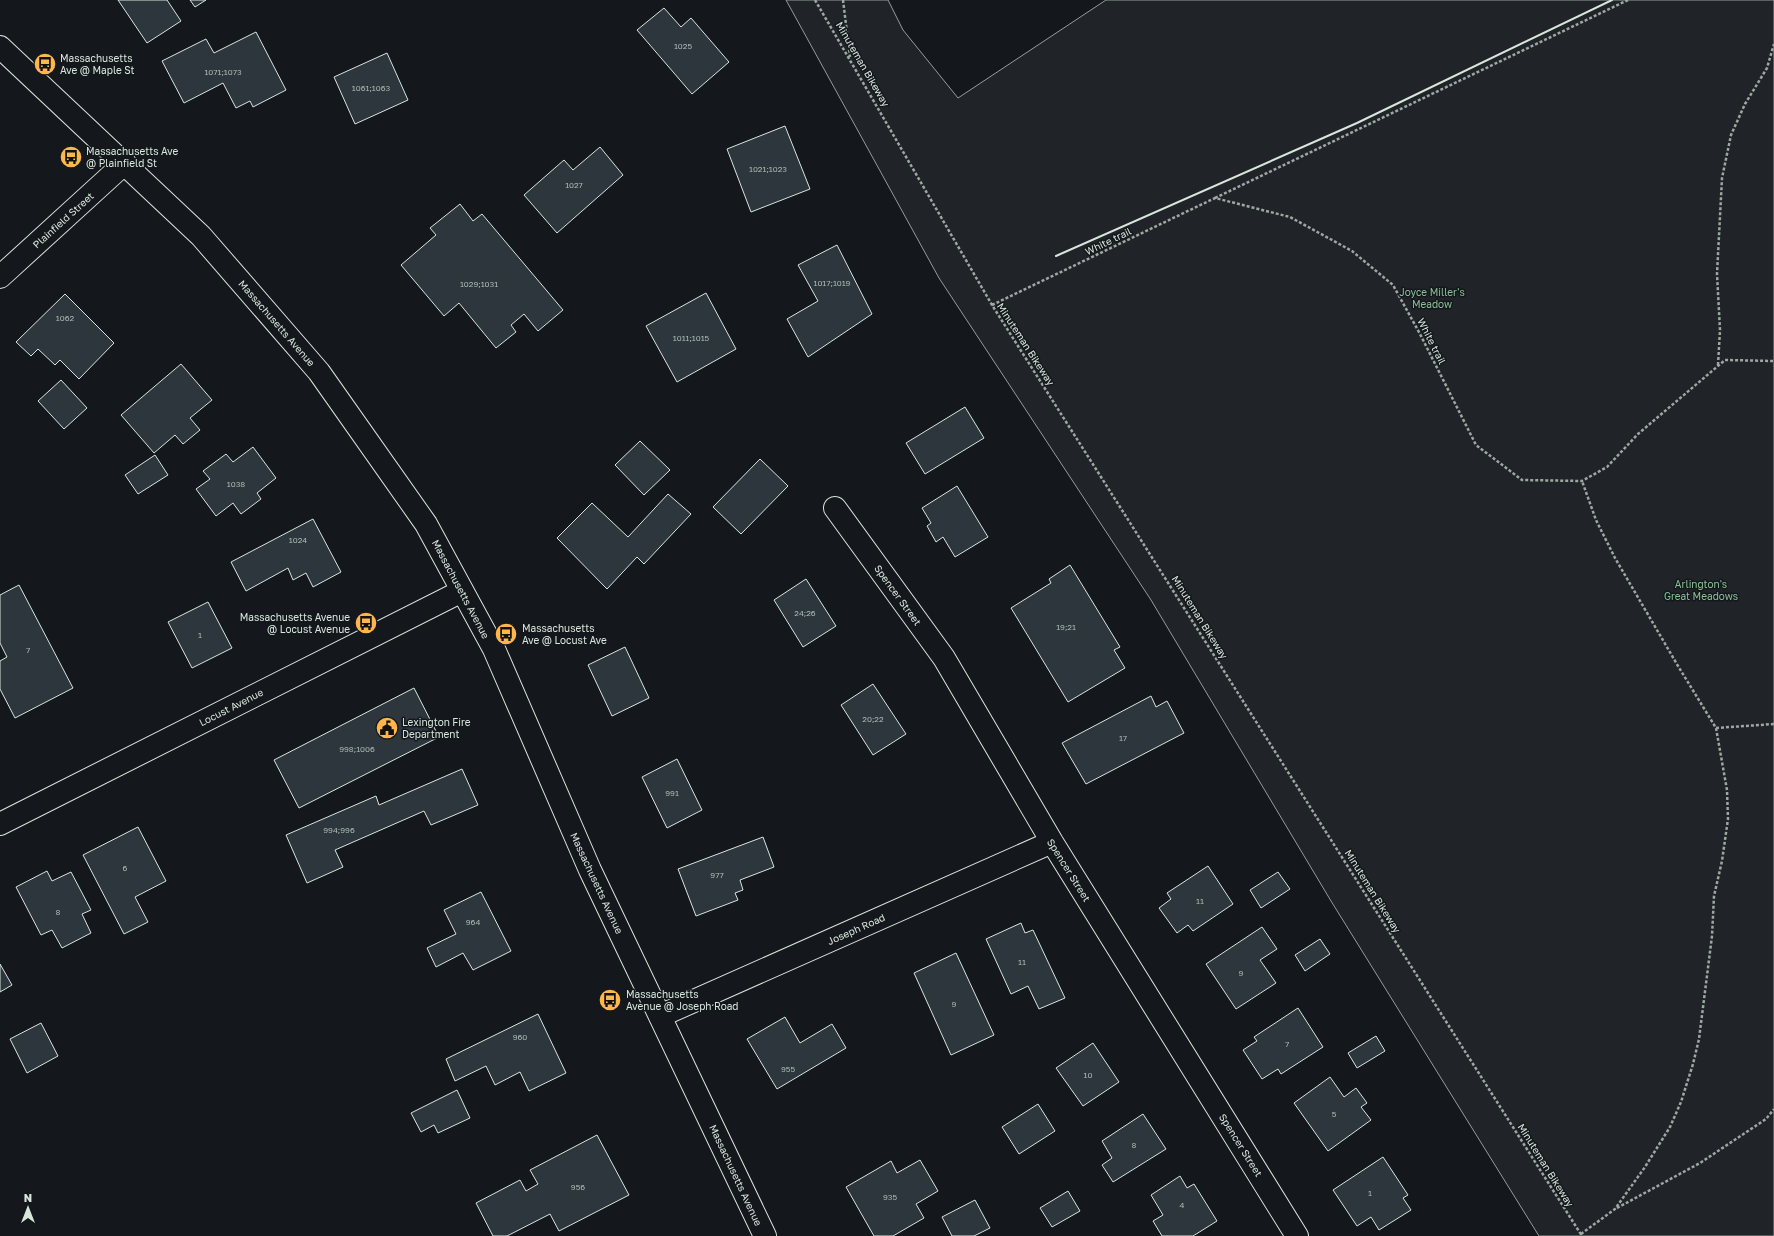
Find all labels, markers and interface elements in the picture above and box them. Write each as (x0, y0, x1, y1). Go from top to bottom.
street label: Minuteman Bikeway (834, 19, 892, 109)
house number: 1025 (674, 41, 692, 51)
bus stop icon: Massachusetts Ave @ Maple St (32, 51, 58, 77)
place label: Massachusetts Ave @ Maple St (60, 52, 135, 76)
house number: 1071;1073 (204, 67, 242, 77)
house number: 1061;1063 (352, 83, 390, 93)
bus stop icon: Massachusetts Ave @ Plainfield St (58, 144, 84, 170)
place label: Massachusetts Ave @ Plainfield St (86, 145, 178, 169)
house number: 1021;1023 (749, 164, 787, 174)
house number: 1027 (565, 180, 583, 190)
street label: Plainfield Street (30, 190, 96, 250)
street label: White trail (1083, 225, 1133, 257)
street label: Massachusetts Avenue (236, 277, 318, 369)
house number: 1017;1019 (814, 278, 851, 288)
house number: 1029;1031 (460, 279, 498, 289)
park label: Joyce Miller's Meadow (1399, 286, 1465, 310)
street label: Minuteman Bikeway (995, 301, 1057, 388)
house number: 1062 (56, 313, 75, 323)
street label: White trail (1415, 316, 1449, 366)
house number: 1011;1015 (673, 333, 710, 343)
house number: 1038 (227, 479, 245, 489)
house number: 1024 (289, 535, 307, 545)
street label: Massachusetts Avenue (430, 538, 492, 641)
street label: Spencer Street (872, 562, 924, 628)
street label: Minuteman Bikeway (1169, 573, 1231, 661)
park label: Arlington's Great Meadows (1664, 578, 1738, 602)
house number: 24;26 (794, 608, 816, 618)
bus stop icon: Massachusetts Avenue @ Locust Avenue (353, 610, 379, 636)
place label: Massachusetts Avenue @ Locust Avenue (240, 611, 350, 635)
bus stop icon: Massachusetts Ave @ Locust Ave (493, 621, 519, 647)
place label: Massachusetts Ave @ Locust Ave (522, 622, 607, 646)
house number: 19;21 (1056, 622, 1076, 632)
house number: 1 (198, 630, 202, 640)
house number: 7 (26, 645, 30, 655)
street label: Locust Avenue (197, 686, 265, 728)
house number: 20;22 (862, 714, 884, 724)
public building icon: Lexington Fire Department (374, 715, 400, 741)
place label: Lexington Fire Department (402, 716, 471, 740)
house number: 17 (1119, 733, 1127, 743)
house number: 998;1006 (339, 744, 375, 754)
house number: 991 (665, 788, 679, 798)
house number: 994;996 (323, 825, 355, 835)
street label: Massachusetts Avenue (568, 831, 626, 936)
street label: Spencer Street (1045, 836, 1093, 904)
street label: Minuteman Bikeway (1342, 847, 1404, 935)
house number: 6 (123, 863, 128, 873)
house number: 977 (710, 870, 724, 880)
house number: 11 (1196, 896, 1204, 906)
house number: 8 (56, 907, 61, 917)
street label: Joseph Road (825, 911, 887, 947)
house number: 964 (466, 917, 480, 927)
house number: 11 (1018, 957, 1026, 967)
house number: 9 (1239, 968, 1244, 978)
bus stop icon: Massachusetts Avenue @ Joseph Road (597, 987, 623, 1013)
place label: Massachusetts Avenue @ Joseph Road (626, 988, 738, 1012)
house number: 9 (952, 999, 957, 1009)
house number: 960 (513, 1032, 527, 1042)
house number: 7 (1285, 1039, 1289, 1049)
house number: 955 (781, 1064, 795, 1074)
house number: 10 (1084, 1070, 1092, 1080)
house number: 5 (1332, 1109, 1337, 1119)
street label: Spencer Street (1217, 1111, 1265, 1179)
street label: Minuteman Bikeway (1515, 1121, 1577, 1209)
street label: Massachusetts Avenue (707, 1123, 765, 1228)
house number: 8 (1132, 1140, 1137, 1150)
house number: 956 (571, 1182, 585, 1192)
north arrow (8, 1188, 48, 1228)
house number: 1 (1368, 1188, 1372, 1198)
text: N (24, 1191, 32, 1204)
house number: 935 (883, 1192, 897, 1202)
house number: 4 (1180, 1200, 1185, 1210)

